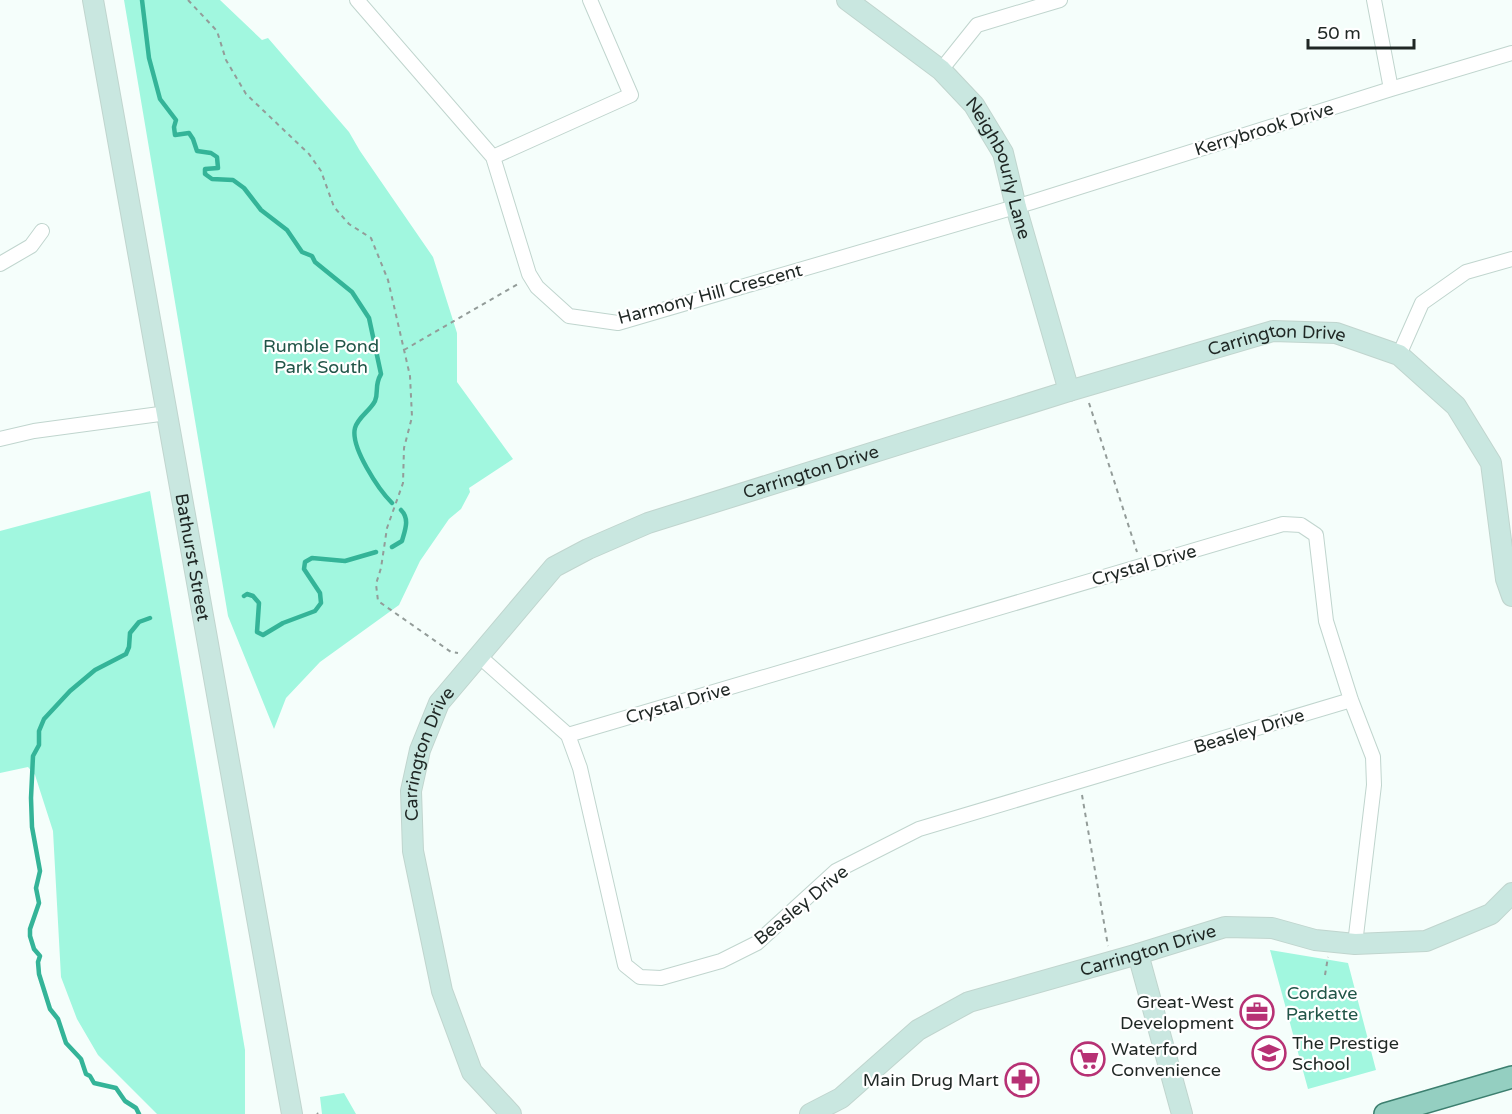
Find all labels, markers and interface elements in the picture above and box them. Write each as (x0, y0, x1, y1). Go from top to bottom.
scale bar (1308, 12, 1414, 50)
text: 50 m (1317, 22, 1361, 44)
street label: Neighbourly Lane (961, 92, 1036, 242)
street label: Kerrybrook Drive (1192, 97, 1336, 161)
street label: Harmony Hill Crescent (615, 259, 805, 329)
street label: Carrington Drive (1205, 320, 1349, 361)
park label: Rumble Pond Park South (263, 335, 379, 378)
street label: Carrington Drive (740, 440, 881, 504)
street label: Bathurst Street (170, 491, 215, 623)
street label: Crystal Drive (1089, 540, 1199, 590)
street label: Crystal Drive (623, 678, 733, 728)
street label: Carrington Drive (400, 682, 459, 822)
street label: Beasley Drive (1191, 704, 1307, 758)
street label: Beasley Drive (750, 860, 852, 950)
street label: Carrington Drive (1077, 919, 1219, 981)
park label: Cordave Parkette (1286, 982, 1358, 1025)
place label: Great-West Development (1120, 991, 1234, 1034)
office icon: Great-West Development (1239, 994, 1275, 1030)
place label: The Prestige School (1292, 1032, 1399, 1075)
school or university icon: The Prestige School (1251, 1035, 1287, 1071)
place label: Waterford Convenience (1111, 1038, 1221, 1081)
supermarket icon: Waterford Convenience (1070, 1041, 1106, 1077)
pharmacy icon: Main Drug Mart (1004, 1062, 1040, 1098)
place label: Main Drug Mart (863, 1069, 999, 1091)

